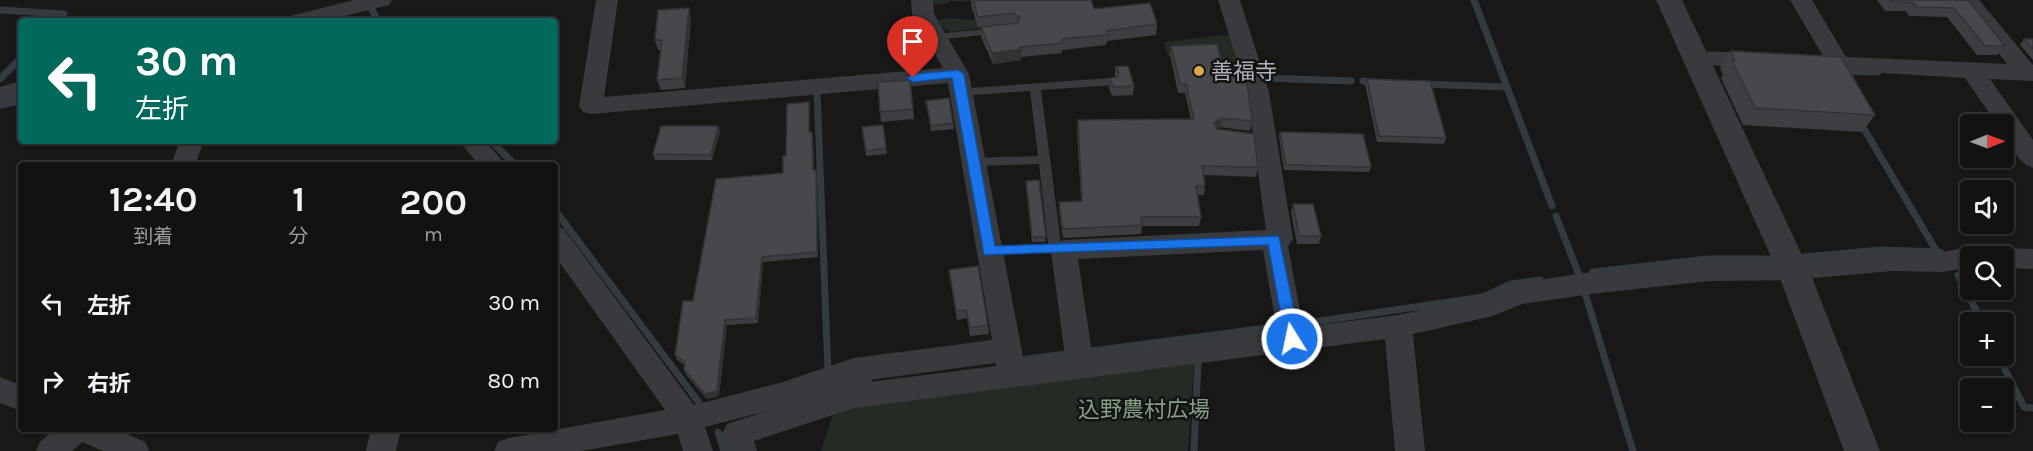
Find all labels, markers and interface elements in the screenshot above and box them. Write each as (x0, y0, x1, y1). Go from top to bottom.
pin (887, 16, 938, 78)
icon: arrive (896, 25, 929, 58)
text: 30 m (135, 36, 238, 86)
icon: left (36, 42, 114, 120)
place label: 善福寺 (1211, 59, 1277, 85)
marker: 善福寺 (1192, 64, 1206, 78)
text: 左折 (135, 93, 189, 125)
north arrow (1960, 114, 2014, 168)
map controls (1960, 114, 2014, 432)
text: 12:40 (109, 178, 198, 220)
text: 1 (292, 178, 305, 220)
button: sound (1960, 180, 2014, 234)
text: 200 (400, 181, 467, 223)
text: m (424, 223, 443, 246)
text: 到着 (133, 225, 173, 248)
text: 分 (289, 225, 309, 248)
button: search (1960, 246, 2014, 300)
icon: left (36, 287, 69, 320)
text: 30 m (488, 290, 540, 316)
text: 左折 (87, 293, 131, 319)
position arrow (1260, 307, 1324, 371)
button: + (1960, 312, 2014, 366)
icon: right (36, 365, 69, 398)
text: 80 m (488, 368, 540, 394)
text: 右折 (87, 371, 131, 397)
button: − (1960, 378, 2014, 432)
park label: 込野農村広場 (1078, 397, 1210, 423)

